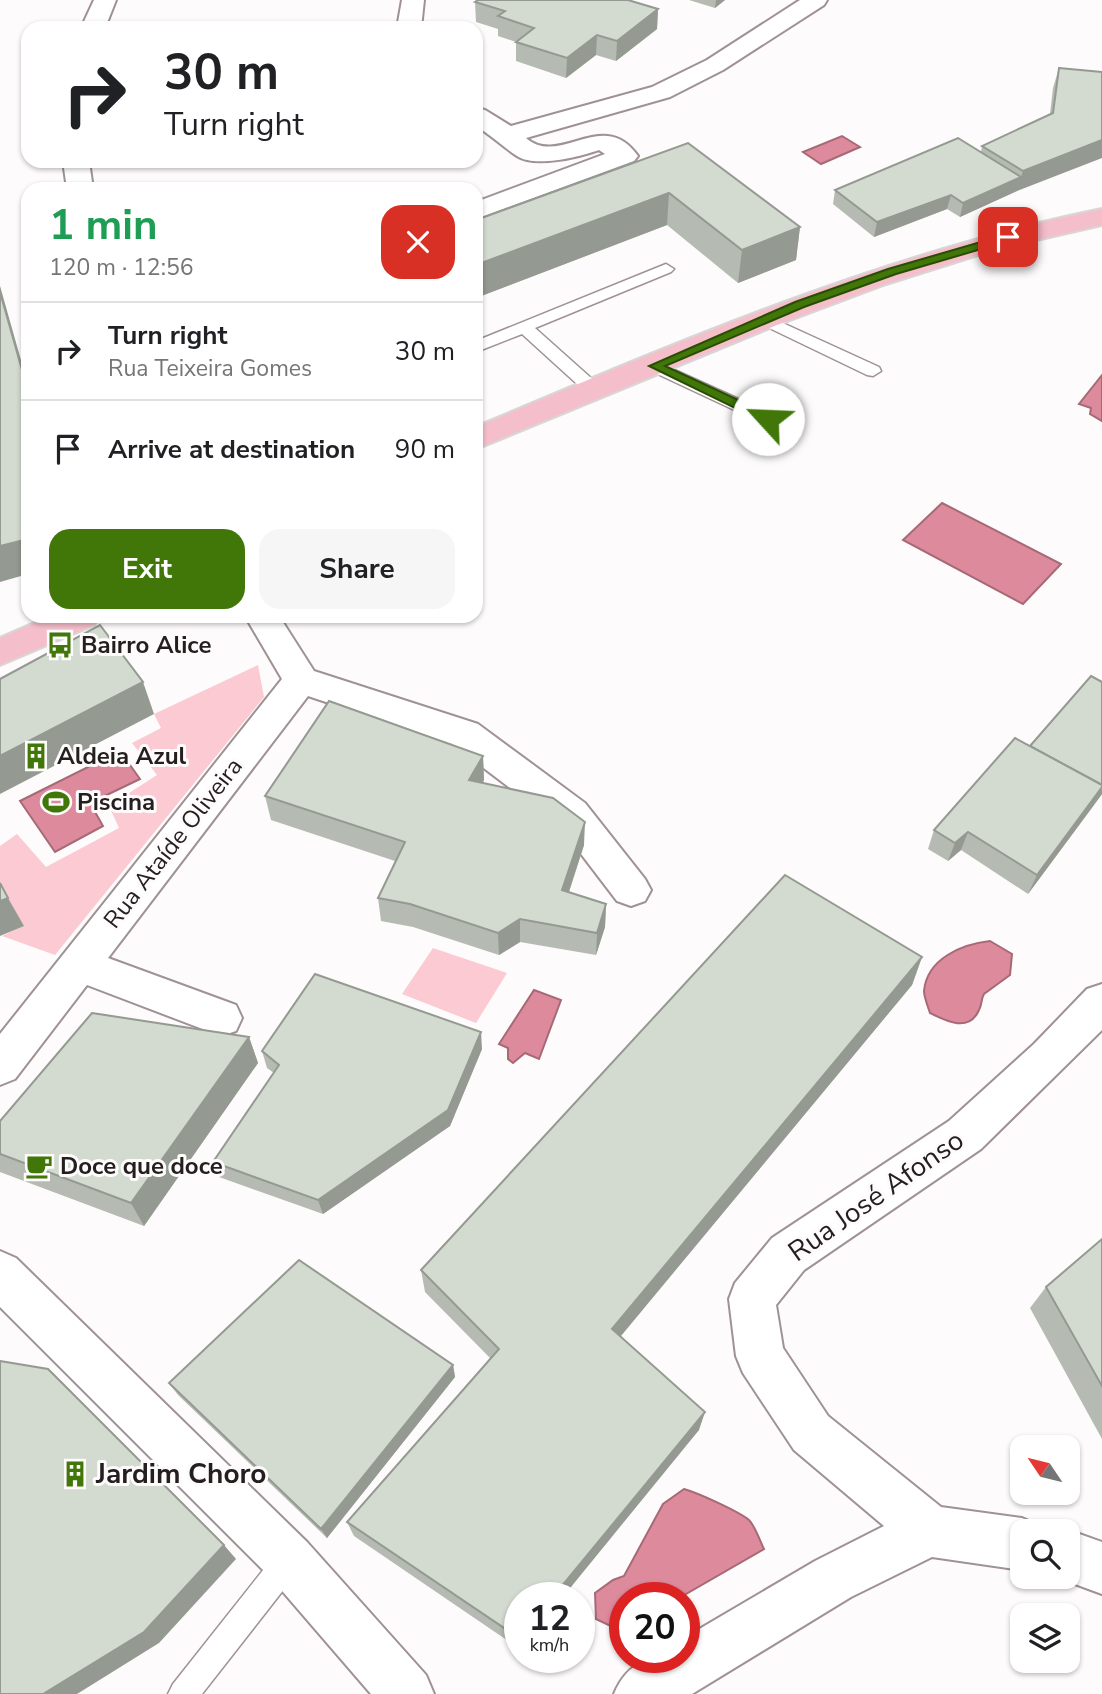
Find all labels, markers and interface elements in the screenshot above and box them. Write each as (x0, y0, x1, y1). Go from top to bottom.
text: 30 m (164, 39, 279, 106)
icon: right (49, 49, 140, 140)
text: Turn right (164, 103, 304, 146)
text: 1 min (49, 197, 158, 254)
button: close (381, 205, 455, 279)
pin (978, 207, 1038, 267)
icon: arrive (989, 218, 1027, 256)
text: 120 m · 12:56 (49, 252, 194, 283)
text: Turn right (108, 318, 227, 353)
icon: right (49, 332, 87, 370)
text: 30 m (395, 334, 455, 369)
text: Rua Teixeira Gomes (108, 353, 312, 384)
position arrow (731, 382, 805, 456)
icon: arrive (49, 430, 87, 468)
text: Arrive at destination (108, 432, 355, 467)
text: 90 m (395, 432, 455, 467)
button: Exit (49, 529, 245, 609)
button: Share (259, 529, 455, 609)
place label: Bairro Alice (81, 629, 211, 661)
bus stop icon: Bairro Alice (45, 630, 75, 660)
place label: Aldeia Azul (57, 740, 187, 772)
building icon: Aldeia Azul (21, 741, 51, 771)
street label: Rua Ataíde Oliveira (96, 751, 250, 935)
place label: Piscina (77, 786, 155, 818)
sports icon: Piscina (41, 787, 71, 817)
street label: Rua José Afonso (781, 1121, 971, 1271)
place label: Doce que doce (60, 1150, 223, 1182)
cafe icon: Doce que doce (24, 1151, 54, 1181)
north arrow (1010, 1435, 1080, 1505)
map controls (1010, 1435, 1080, 1673)
place label: Jardim Choro (95, 1455, 266, 1493)
building icon: Jardim Choro (60, 1459, 90, 1489)
button: search (1010, 1519, 1080, 1589)
speed limit sign: 20 (609, 1582, 700, 1673)
text: 12 (528, 1595, 571, 1642)
button: layers (1010, 1603, 1080, 1673)
text: km/h (530, 1633, 569, 1657)

